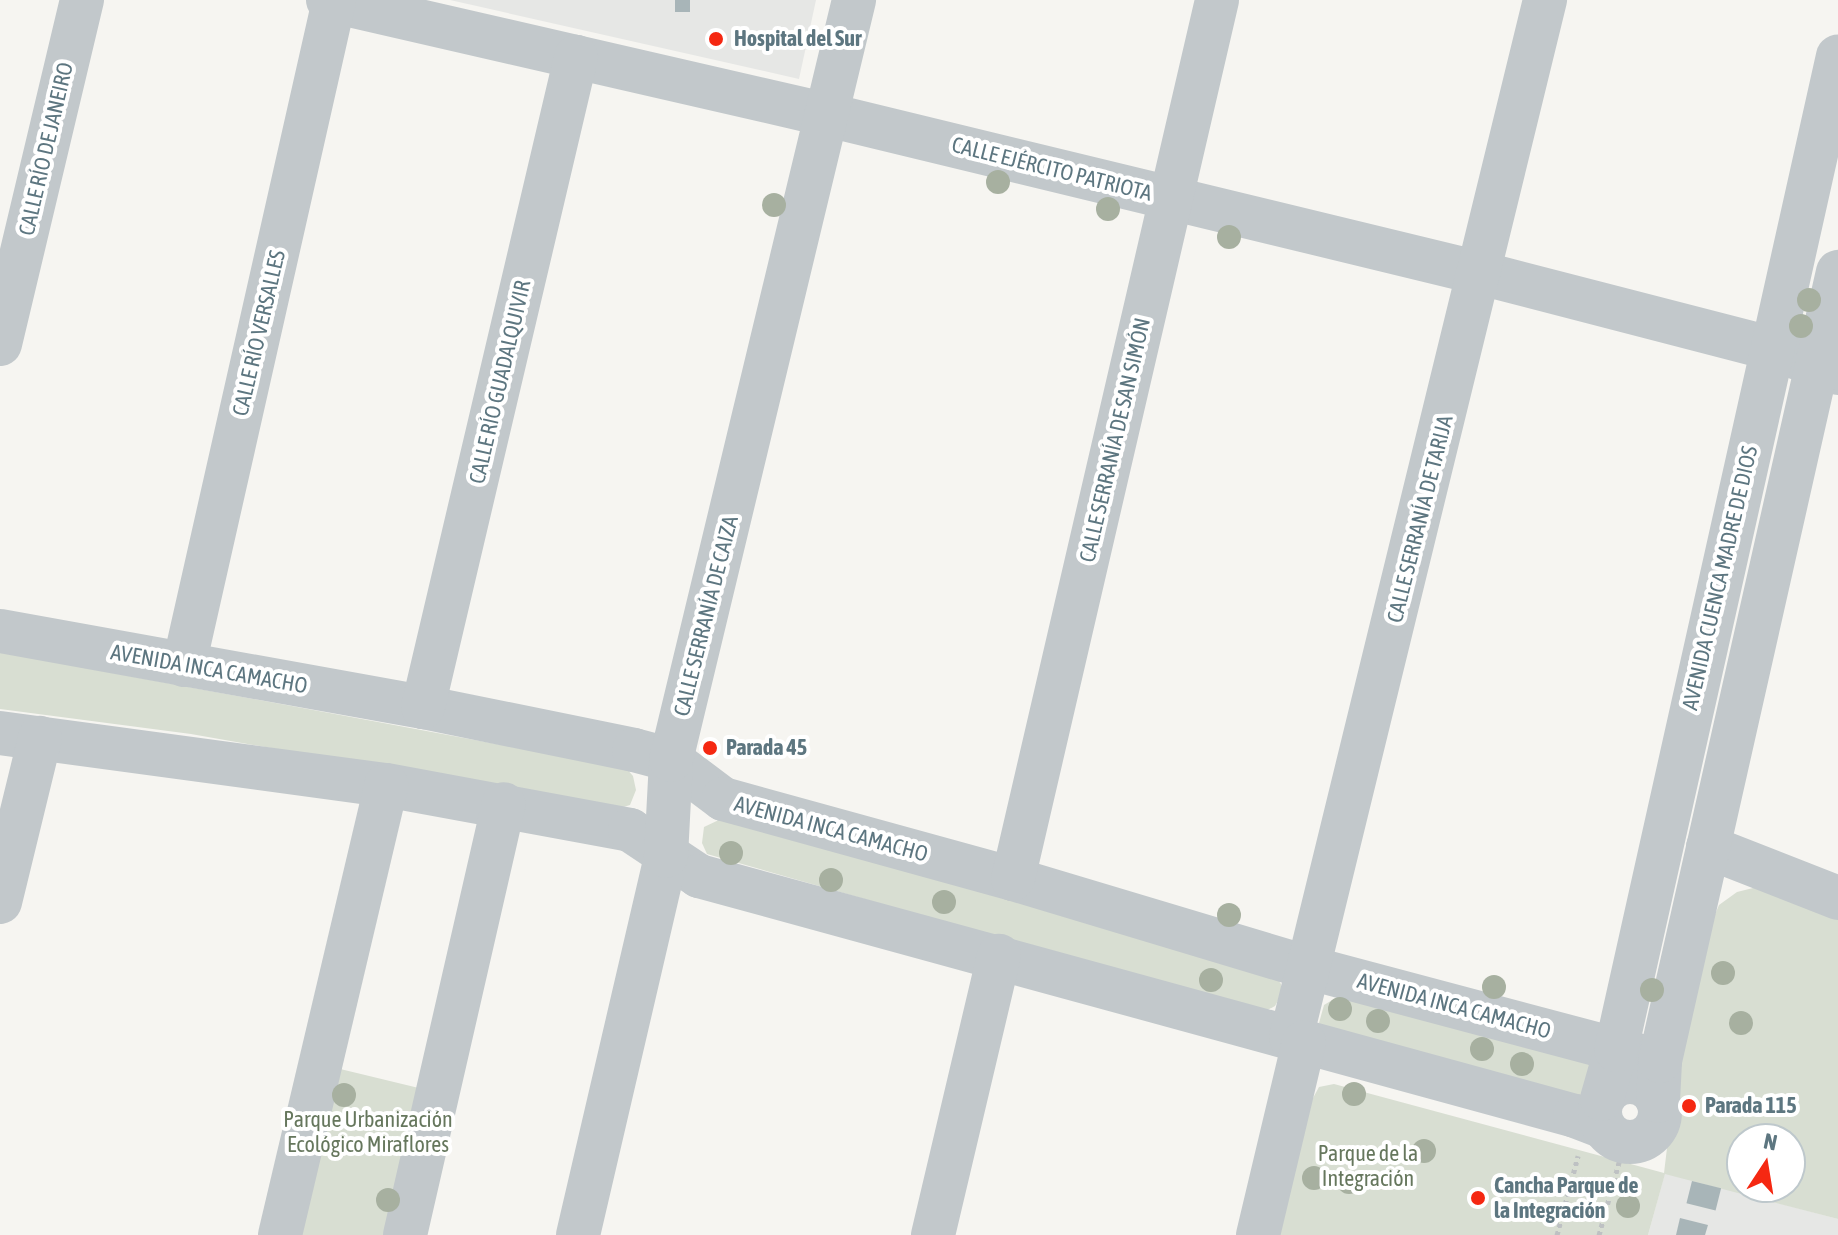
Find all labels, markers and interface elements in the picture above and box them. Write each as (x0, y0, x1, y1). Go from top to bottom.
place label: Hospital del Sur (734, 26, 861, 52)
marker: Hospital del Sur (705, 28, 727, 50)
street label: CALLE RÍO DE JANEIRO (13, 60, 79, 238)
street label: CALLE EJÉRCITO PATRIOTA (949, 131, 1155, 207)
street label: CALLE RÍO VERSALLES (227, 248, 291, 418)
street label: CALLE RÍO GUADALQUIVIR (464, 278, 536, 486)
street label: CALLE SERRANÍA DE SAN SIMÓN (1074, 315, 1156, 565)
street label: CALLE SERRANÍA DE TARIJA (1381, 413, 1459, 625)
street label: AVENIDA CUENCA MADRE DE DIOS (1677, 443, 1763, 713)
street label: CALLE SERRANÍA DE CAIZA (668, 513, 744, 719)
street label: AVENIDA INCA CAMACHO (109, 639, 309, 699)
place label: Parada 45 (726, 735, 807, 761)
marker: Parada 45 (701, 739, 719, 757)
street label: AVENIDA INCA CAMACHO (731, 790, 931, 868)
street label: AVENIDA INCA CAMACHO (1354, 967, 1554, 1045)
place label: Parada 115 (1705, 1093, 1797, 1119)
marker: Parada 115 (1680, 1097, 1698, 1115)
park label: Parque Urbanización Ecológico Miraflores (283, 1106, 453, 1158)
north arrow (1726, 1123, 1806, 1203)
text: N (1762, 1127, 1780, 1156)
park label: Parque de la Integración (1318, 1140, 1418, 1192)
place label: Cancha Parque de la Integración (1494, 1172, 1638, 1224)
marker: Cancha Parque de la Integración (1469, 1189, 1487, 1207)

